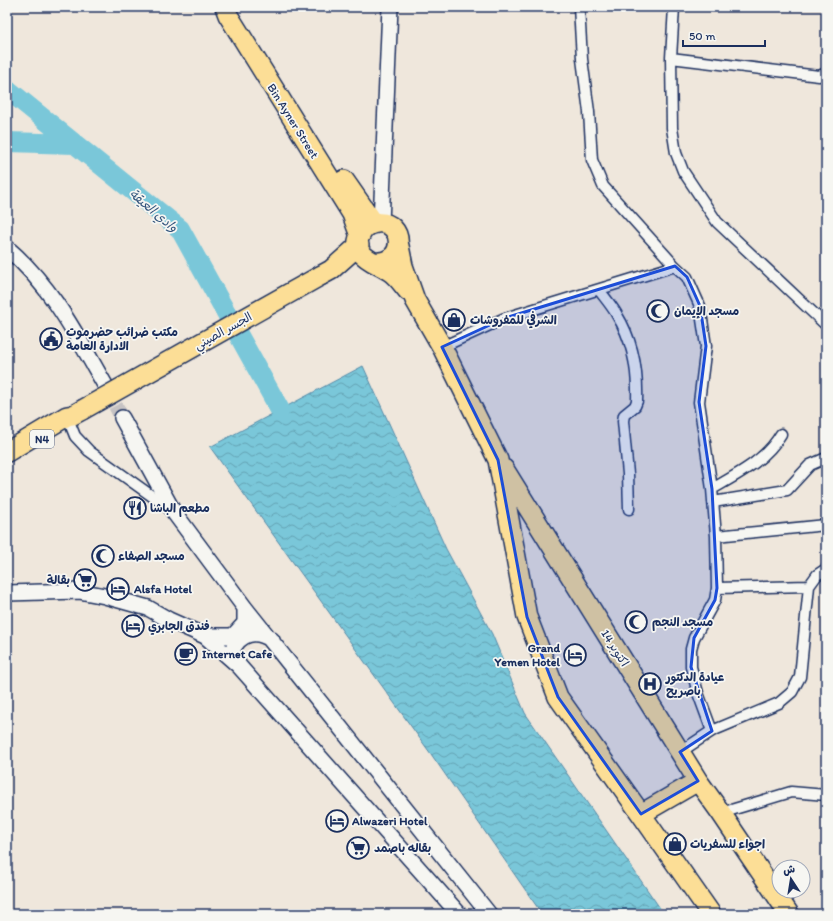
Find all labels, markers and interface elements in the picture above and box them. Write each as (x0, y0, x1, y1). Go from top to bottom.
scale bar (683, 22, 765, 48)
text: 50 m (689, 29, 715, 43)
street label: Bin Ayner Street (264, 81, 322, 161)
water label: وادي العيقة (125, 186, 181, 236)
mosque icon: مسجد الإيمان (645, 298, 671, 324)
place label: مسجد الإيمان (674, 304, 739, 319)
shop icon: الشرفي للمفروشات (441, 307, 467, 333)
street label: الجسر الصيني (192, 309, 256, 356)
place label: الشرفي للمفروشات (470, 311, 557, 329)
place label: مكتب ضرائب حضرموت الادارة العامة (66, 325, 178, 353)
public building icon: مكتب ضرائب حضرموت الادارة العامة (38, 326, 64, 352)
road number: N4 (30, 430, 54, 448)
restaurant icon: مطعم الباشا (122, 495, 148, 521)
place label: مطعم الباشا (150, 501, 210, 517)
mosque icon: مسجد الصفاء (90, 543, 116, 569)
place label: مسجد الصفاء (118, 549, 185, 563)
supermarket icon: بقالة (72, 567, 98, 593)
place label: بقالة (47, 573, 70, 587)
hotel icon: Alsfa Hotel (105, 576, 131, 602)
place label: Alsfa Hotel (133, 582, 193, 596)
mosque icon: مسجد النجم (623, 609, 649, 635)
hotel icon: فندق الجابري (120, 613, 146, 639)
place label: مسجد النجم (652, 615, 713, 631)
place label: فندق الجابري (148, 619, 210, 635)
street label: 14 اكتوبر (597, 627, 632, 670)
cafe icon: Internet Cafe (173, 641, 199, 667)
place label: Grand Yemen Hotel (494, 641, 561, 669)
hotel icon: Grand Yemen Hotel (562, 642, 588, 668)
place label: Internet Cafe (202, 647, 272, 661)
place label: عيادة الدكتور باصريح (665, 670, 725, 699)
hospital icon: عيادة الدكتور باصريح (637, 671, 663, 697)
hotel icon: Alwazeri Hotel (324, 808, 350, 834)
place label: Alwazeri Hotel (351, 814, 428, 828)
shop icon: اجواء للسفريات (662, 831, 688, 857)
supermarket icon: بقاله باصمد (345, 835, 371, 861)
place label: اجواء للسفريات (690, 837, 765, 852)
place label: بقاله باصمد (374, 841, 431, 855)
north arrow (771, 859, 811, 899)
text: ش (782, 862, 796, 877)

